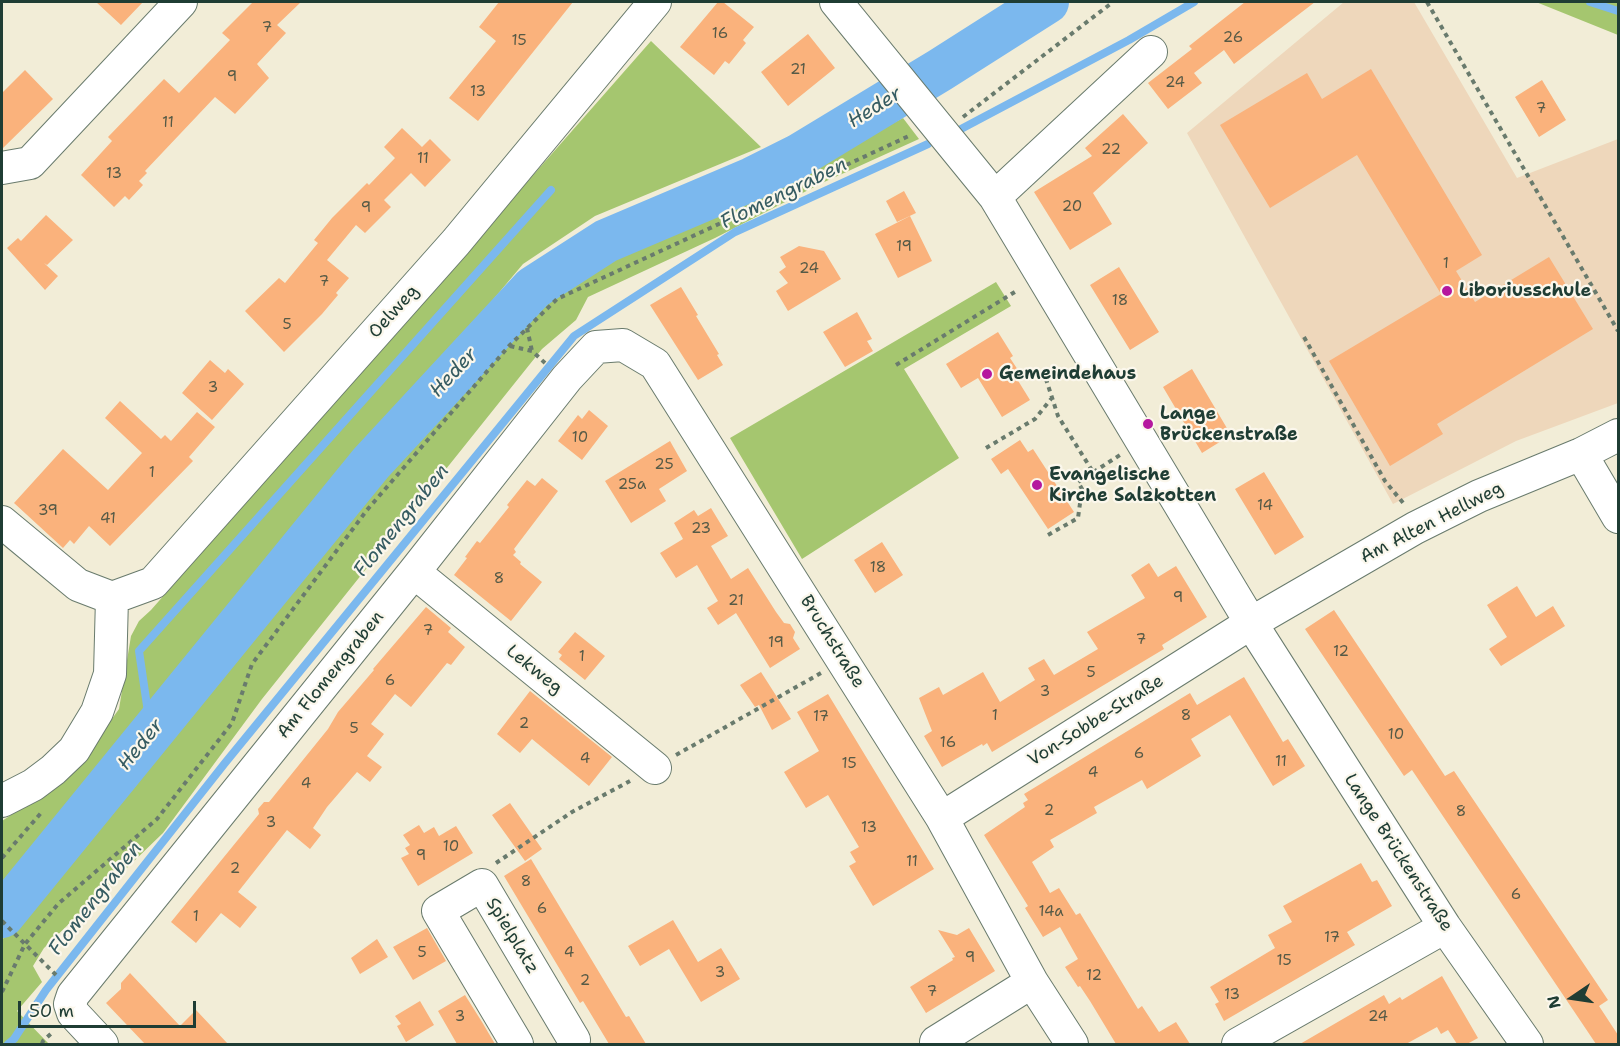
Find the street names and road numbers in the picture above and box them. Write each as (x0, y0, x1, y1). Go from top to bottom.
street label: Oelweg (364, 281, 424, 343)
street label: Am Alten Hellweg (1357, 478, 1507, 568)
street label: Bruchstraße (795, 592, 869, 692)
street label: Am Flomengraben (273, 607, 389, 743)
street label: Lekweg (502, 641, 566, 699)
street label: Von-Sobbe-Straße (1024, 671, 1168, 771)
street label: Lange Brückenstraße (1339, 770, 1457, 936)
street label: Spielplatz (481, 894, 543, 978)

